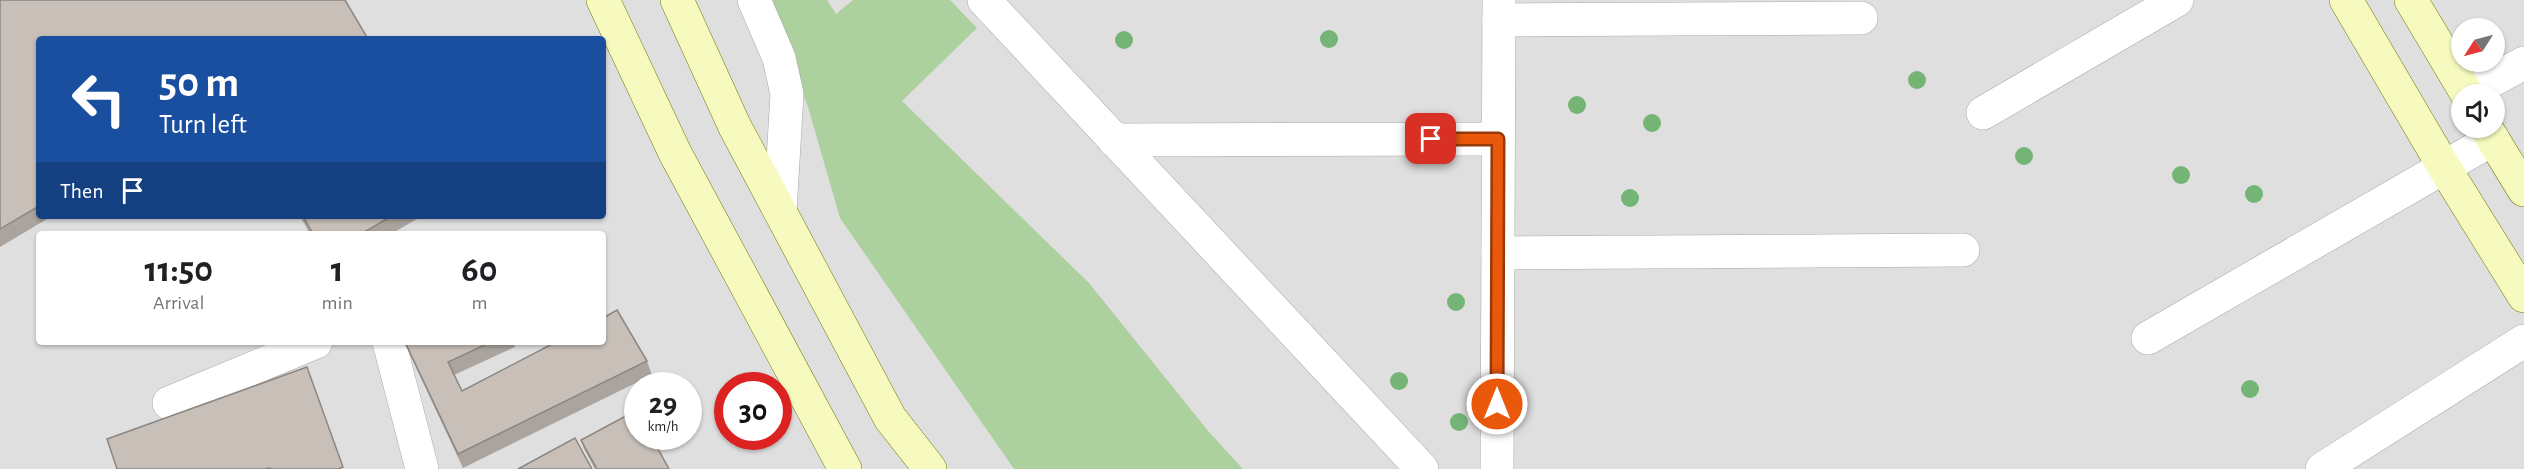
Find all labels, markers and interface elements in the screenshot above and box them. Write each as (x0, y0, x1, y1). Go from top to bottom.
north arrow (2451, 18, 2505, 72)
map controls (2451, 18, 2505, 138)
icon: left (60, 60, 138, 138)
text: 50 m (159, 62, 239, 104)
button: sound (2451, 84, 2505, 138)
text: Turn left (159, 111, 247, 138)
pin (1405, 113, 1456, 164)
icon: arrive (1414, 122, 1447, 155)
icon: arrive (116, 174, 149, 207)
text: Then (60, 180, 104, 202)
text: 11:50 (145, 252, 213, 288)
text: 1 (331, 252, 344, 288)
text: 60 (461, 252, 497, 288)
text: Arrival (153, 293, 205, 313)
text: min (322, 293, 353, 313)
text: m (471, 293, 487, 313)
speed limit sign: 30 (714, 372, 792, 450)
position arrow (1465, 372, 1529, 436)
text: 29 (649, 389, 677, 419)
text: km/h (648, 419, 678, 434)

